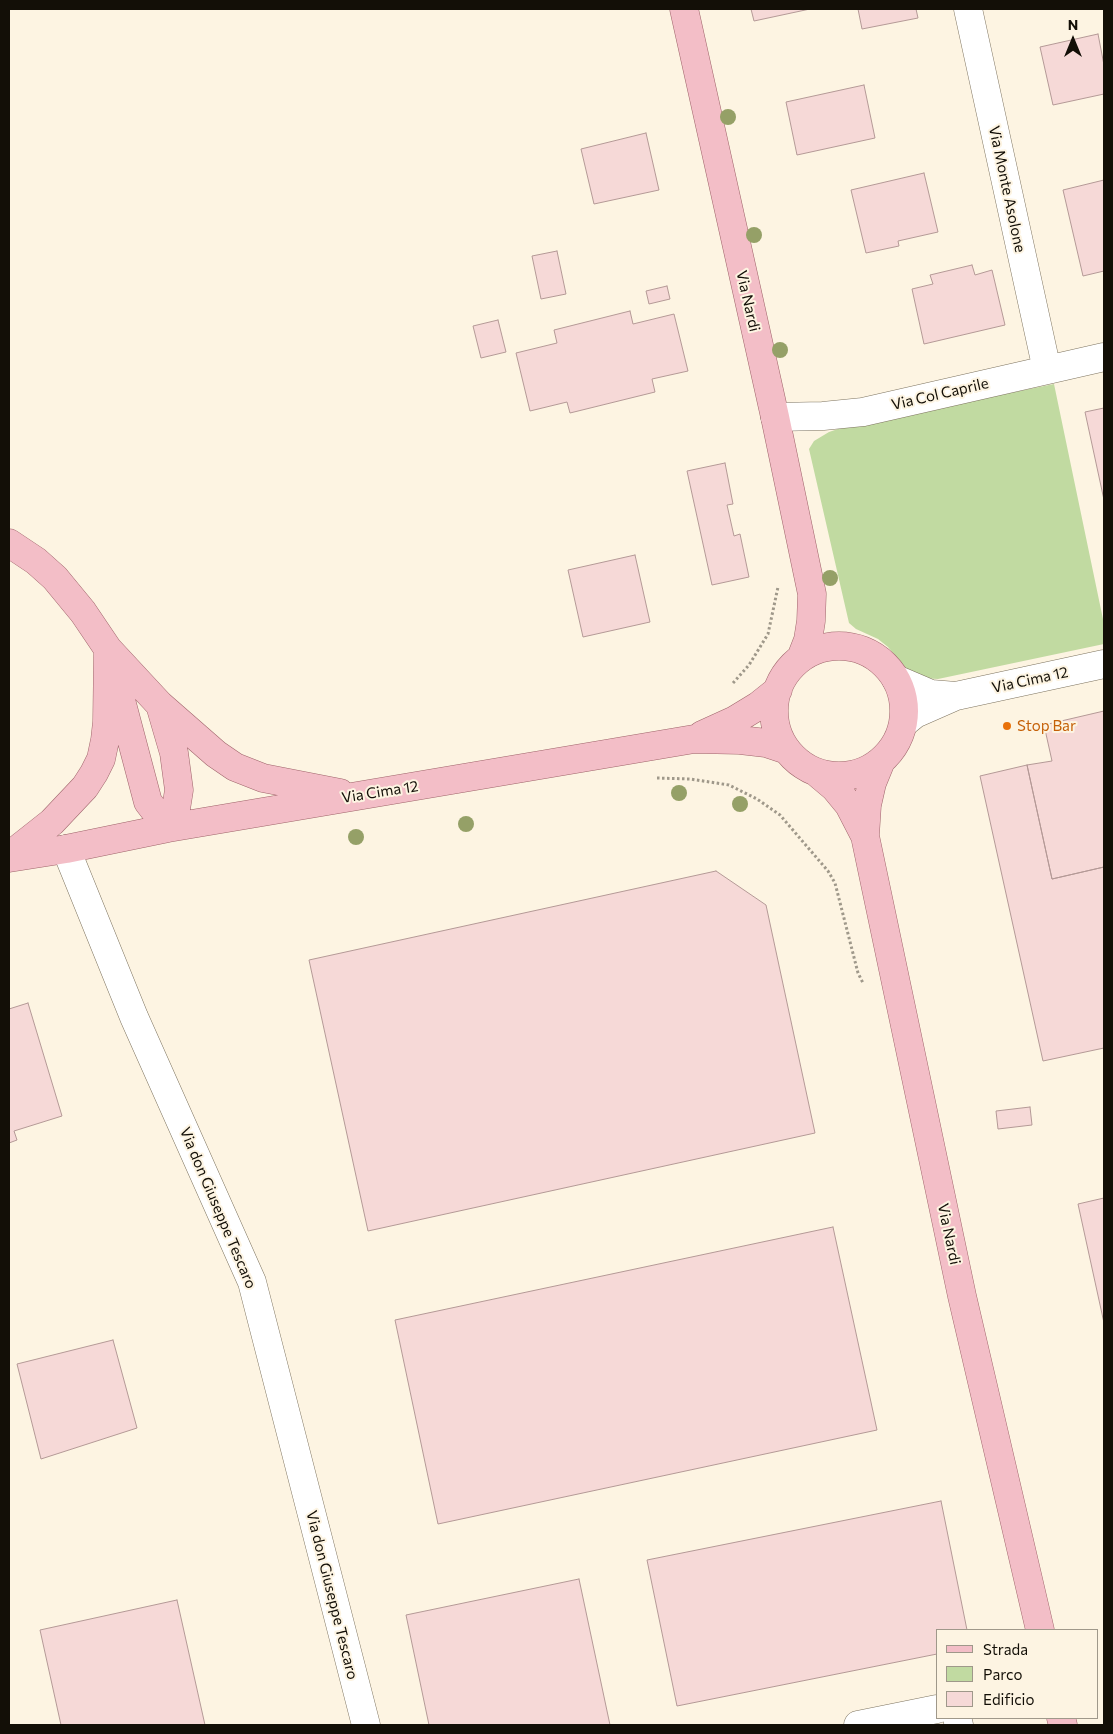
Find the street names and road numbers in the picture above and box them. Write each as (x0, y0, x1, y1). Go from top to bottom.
street label: Via Monte Asolone (985, 124, 1029, 254)
street label: Via Nardi (732, 269, 764, 333)
street label: Via Col Caprile (890, 374, 990, 414)
street label: Via Cima 12 (990, 663, 1070, 697)
street label: Via Cima 12 (340, 777, 420, 807)
street label: Via don Giuseppe Tescaro (176, 1125, 260, 1291)
street label: Via Nardi (934, 1202, 964, 1266)
street label: Via don Giuseppe Tescaro (302, 1509, 362, 1681)

